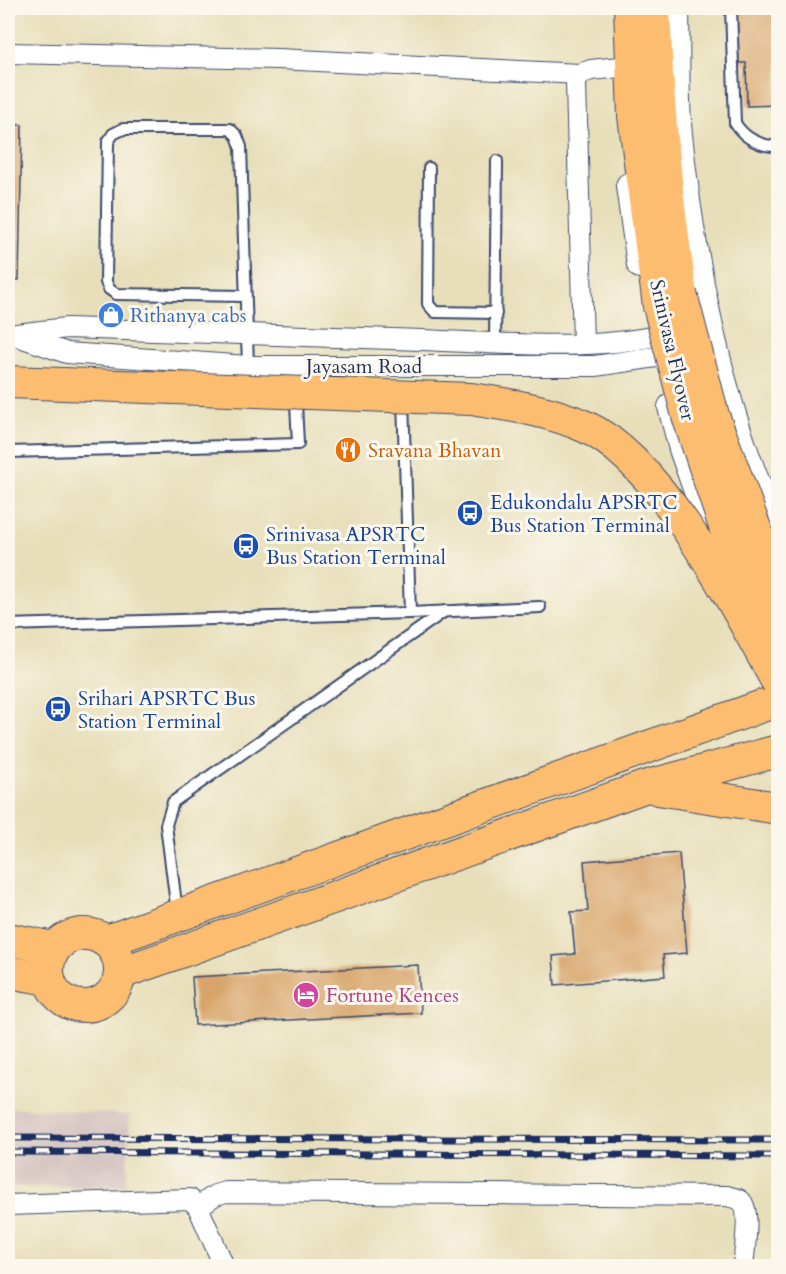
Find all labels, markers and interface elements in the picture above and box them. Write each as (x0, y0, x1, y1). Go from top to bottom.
street label: Srinivasa Flyover (643, 277, 702, 424)
shop icon: Rithanya cabs (96, 300, 126, 330)
place label: Rithanya cabs (130, 302, 247, 329)
street label: Jayasam Road (303, 353, 422, 380)
restaurant icon: Sravana Bhavan (333, 435, 363, 465)
place label: Sravana Bhavan (368, 437, 502, 464)
place label: Edukondalu APSRTC Bus Station Terminal (490, 489, 677, 539)
bus stop icon: Edukondalu APSRTC Bus Station Terminal (455, 498, 485, 528)
place label: Srinivasa APSRTC Bus Station Terminal (266, 521, 446, 571)
bus stop icon: Srinivasa APSRTC Bus Station Terminal (231, 531, 261, 561)
place label: Srihari APSRTC Bus Station Terminal (78, 685, 255, 735)
bus stop icon: Srihari APSRTC Bus Station Terminal (43, 694, 73, 724)
hotel icon: Fortune Kences (291, 980, 321, 1010)
place label: Fortune Kences (326, 982, 459, 1009)

